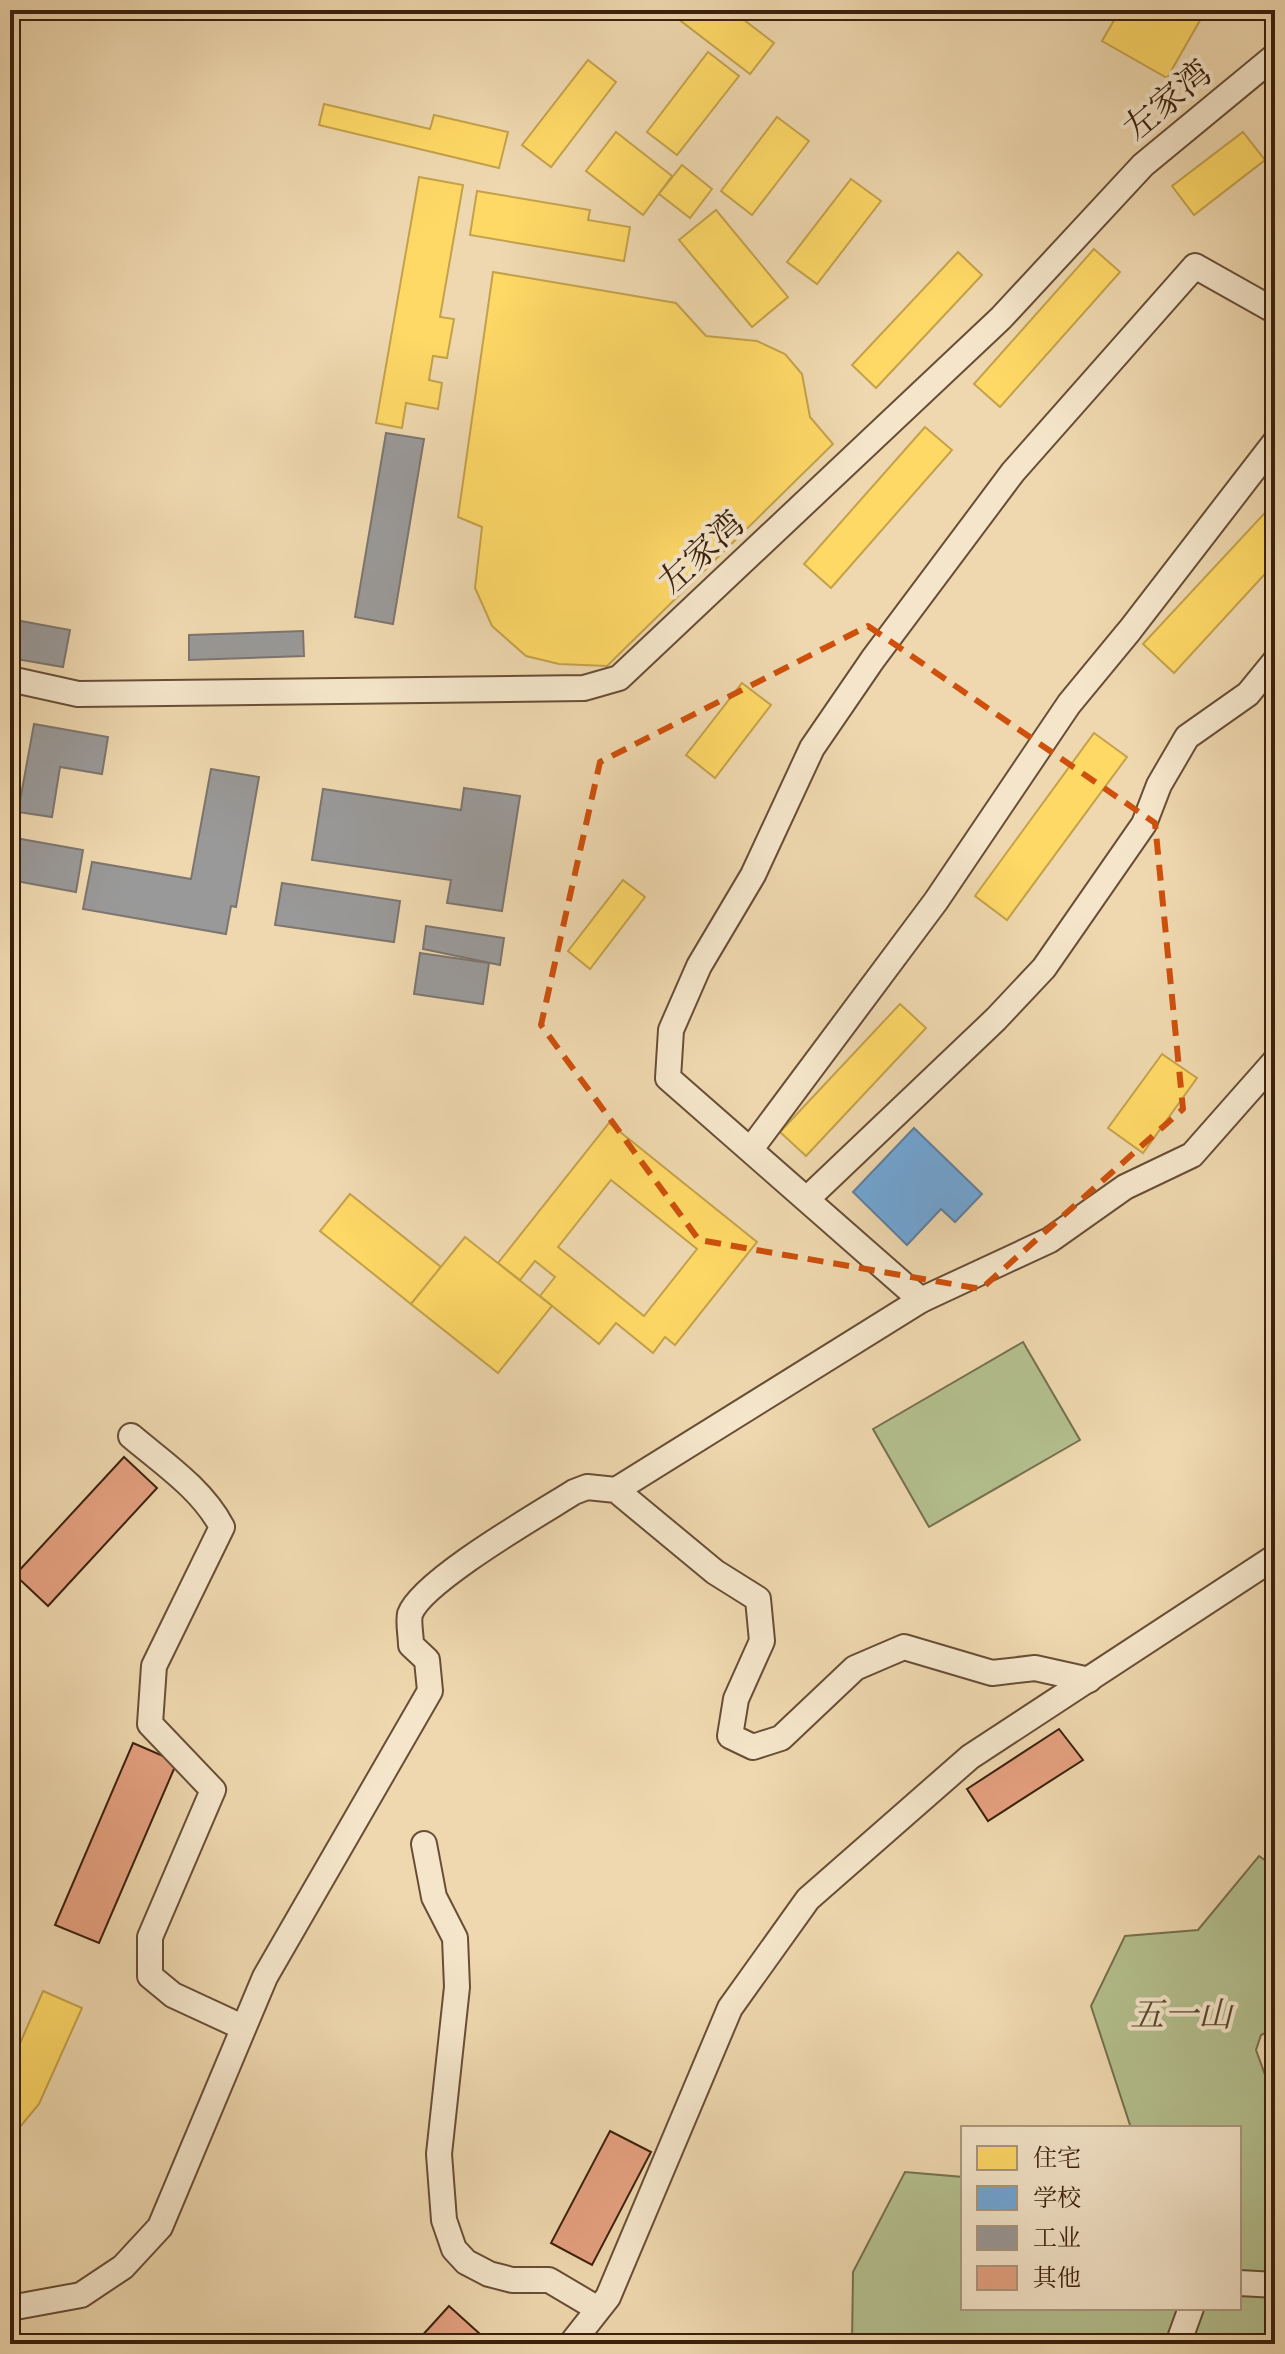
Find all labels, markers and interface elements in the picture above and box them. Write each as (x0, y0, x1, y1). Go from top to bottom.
street label: 左家湾 (1115, 52, 1221, 150)
street label: 左家湾 (650, 502, 754, 604)
park label: 五一山 (1130, 1994, 1235, 2037)
legend (961, 2126, 1241, 2310)
text: 住宅 (1033, 2143, 1081, 2174)
text: 学校 (1033, 2183, 1081, 2214)
text: 工业 (1033, 2223, 1081, 2254)
text: 其他 (1033, 2263, 1081, 2294)

